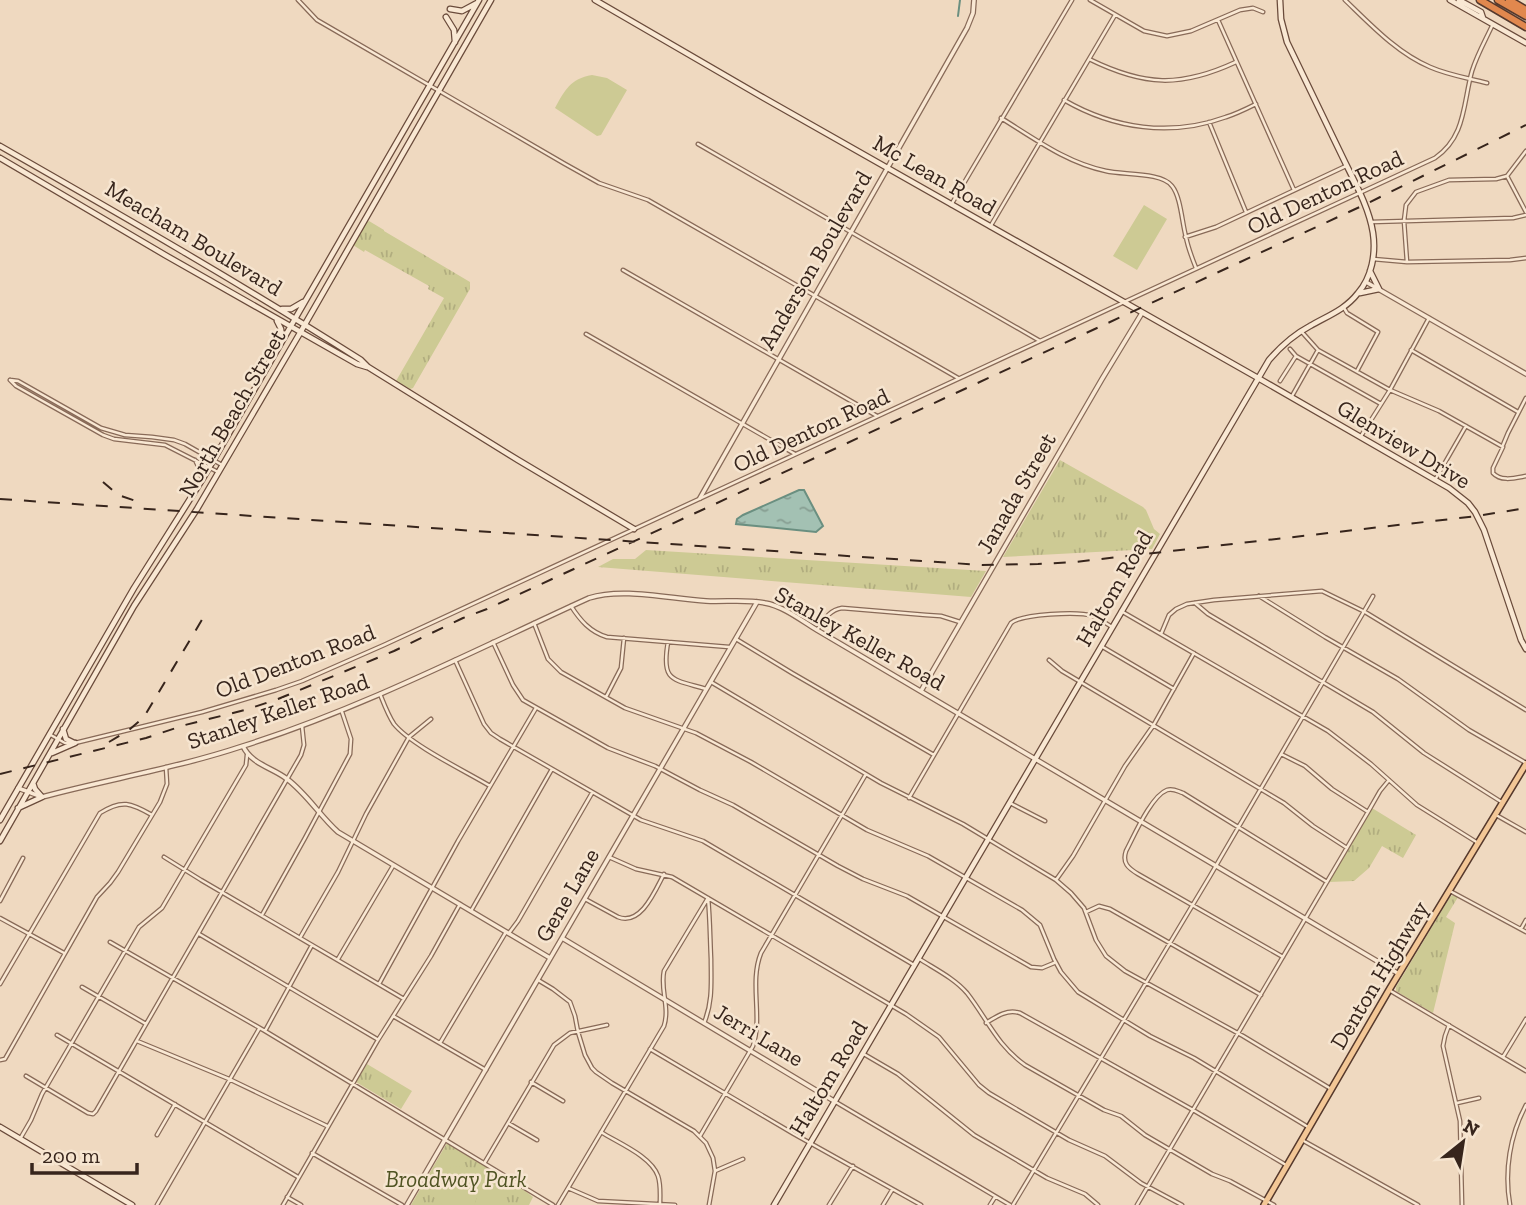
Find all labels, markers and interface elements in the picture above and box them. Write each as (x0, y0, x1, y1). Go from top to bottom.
street label: Mc Lean Road (868, 128, 1002, 222)
street label: Old Denton Road (1243, 143, 1408, 240)
street label: Anderson Boulevard (752, 165, 878, 354)
street label: Meacham Boulevard (100, 174, 288, 302)
street label: North Beach Street (173, 324, 292, 502)
street label: Old Denton Road (729, 381, 894, 478)
street label: Glenview Drive (1332, 393, 1476, 495)
street label: Janada Street (970, 427, 1062, 558)
street label: Haltom Road (1070, 525, 1159, 651)
street label: Stanley Keller Road (770, 580, 950, 697)
street label: Old Denton Road (211, 618, 379, 704)
street label: Stanley Keller Road (184, 667, 373, 755)
street label: Gene Lane (529, 843, 605, 947)
street label: Denton Highway (1324, 896, 1434, 1054)
street label: Jerri Lane (709, 997, 809, 1073)
street label: Haltom Road (783, 1015, 873, 1141)
north arrow (1428, 1107, 1498, 1177)
text: N (1459, 1114, 1483, 1141)
scale bar (32, 1132, 136, 1176)
text: 200 m (42, 1143, 100, 1168)
park label: Broadway Park (385, 1165, 527, 1193)

